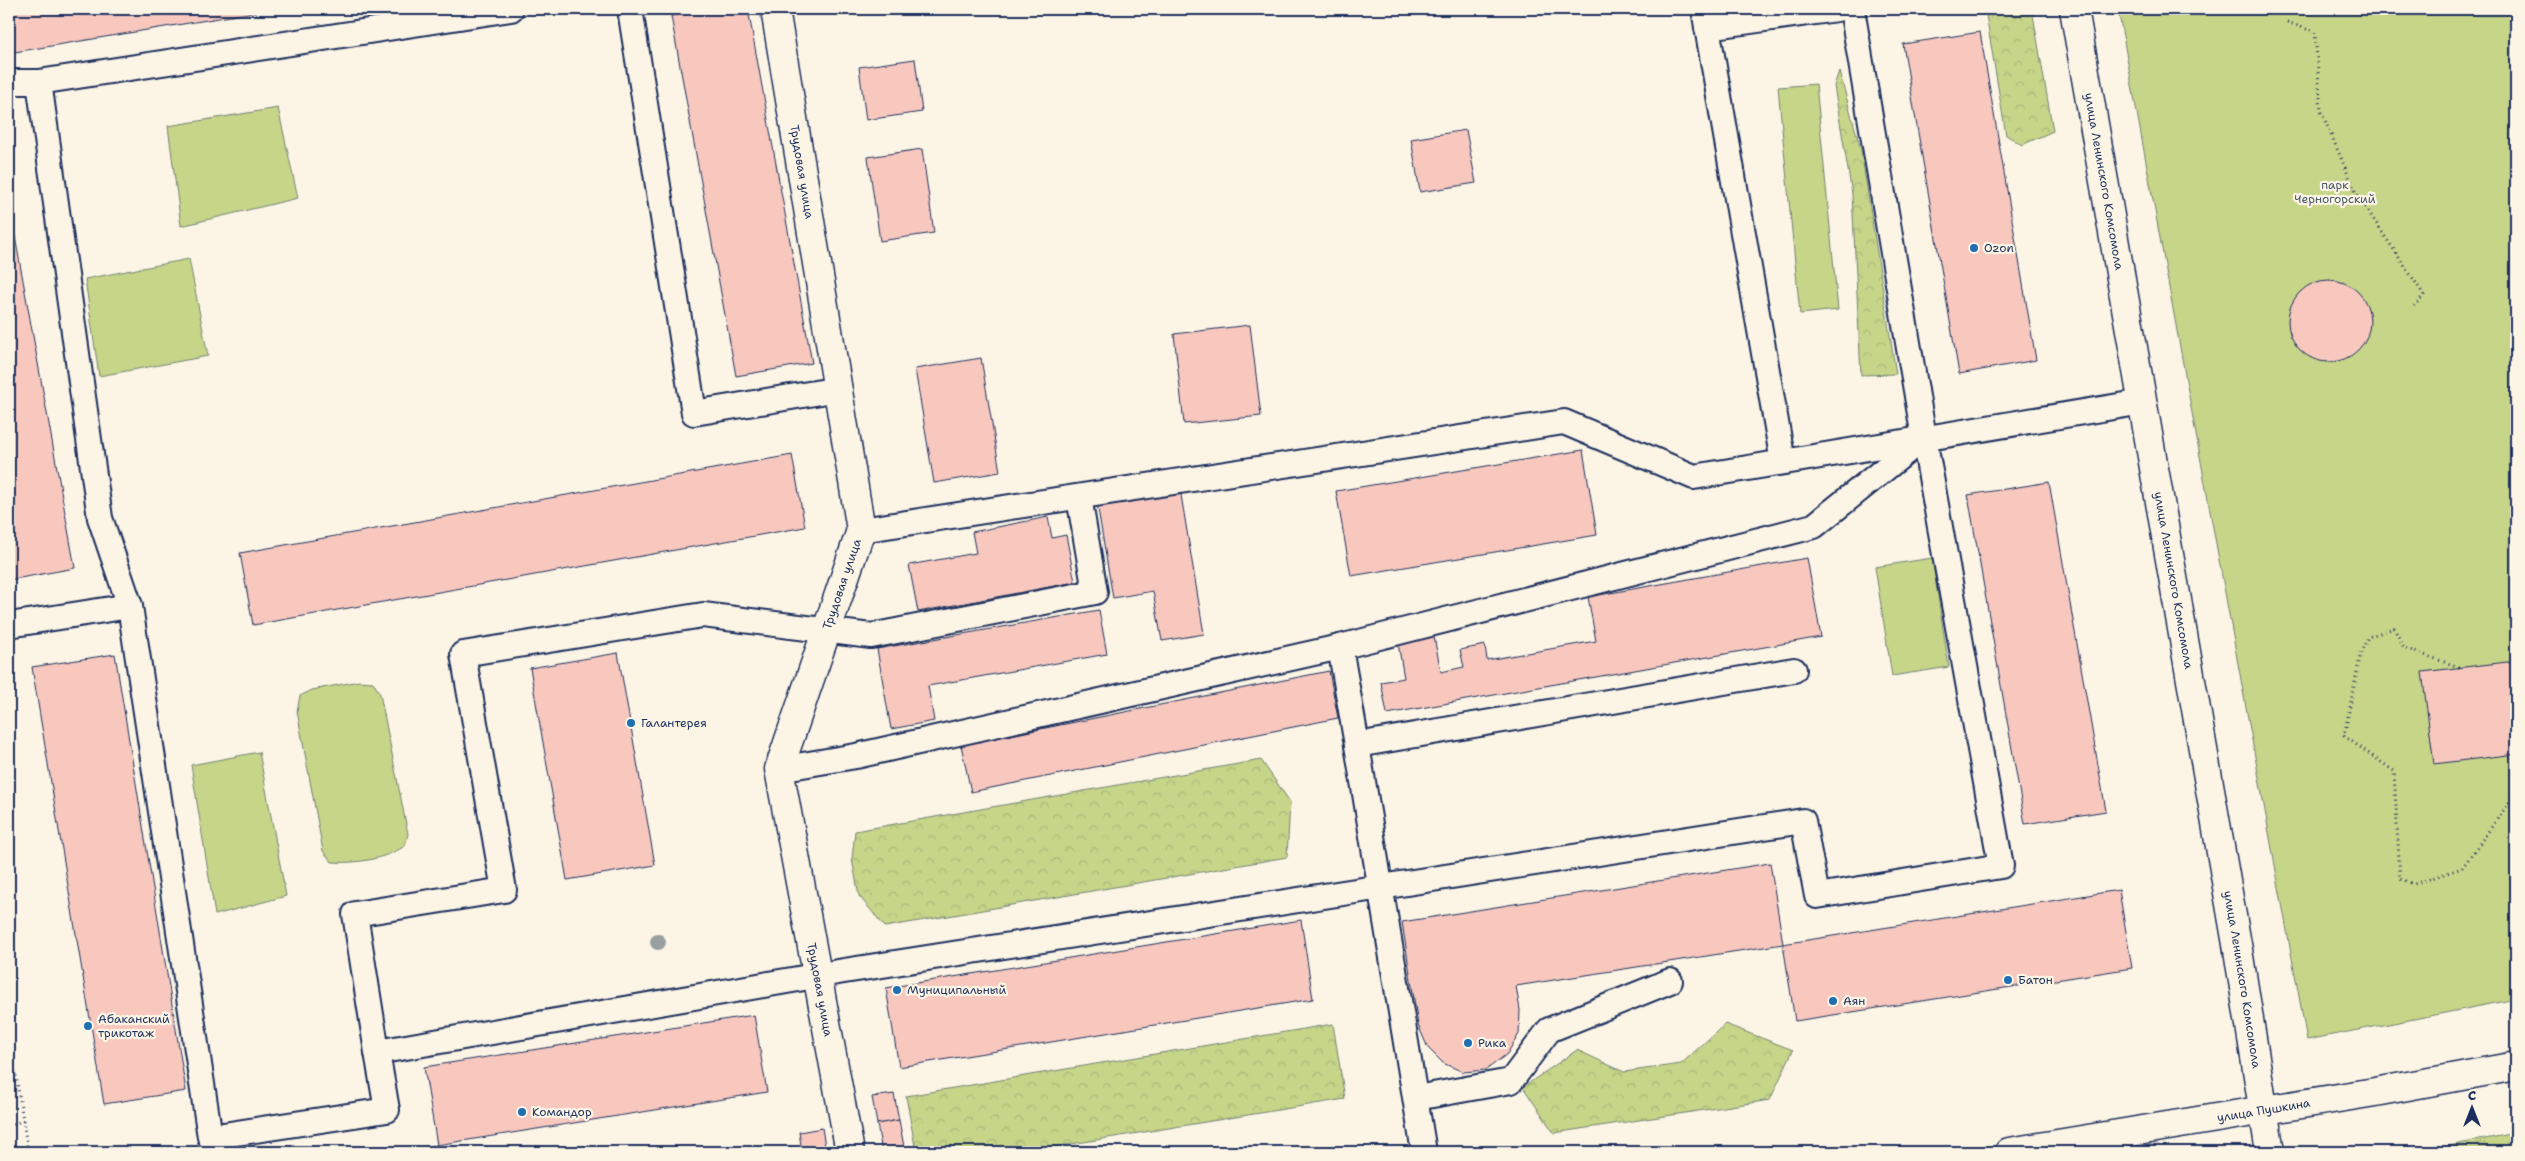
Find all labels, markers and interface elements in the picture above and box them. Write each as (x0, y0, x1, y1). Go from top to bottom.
street label: улица Ленинского Комсомола (2081, 92, 2127, 272)
street label: Трудовая улица (786, 124, 818, 221)
park label: парк Черногорский (2294, 177, 2376, 207)
place label: Ozon (1984, 240, 2014, 256)
marker: Ozon (1968, 242, 1980, 254)
street label: улица Ленинского Комсомола (2150, 490, 2197, 671)
street label: Трудовая улица (819, 536, 865, 632)
place label: Галантерея (641, 715, 707, 731)
marker: Галантерея (625, 717, 637, 729)
street label: улица Ленинского Комсомола (2220, 889, 2265, 1070)
street label: Трудовая улица (803, 941, 837, 1038)
place label: Батон (2018, 972, 2053, 988)
marker: Батон (2002, 974, 2014, 986)
place label: Муниципальный (907, 982, 1006, 998)
marker: Муниципальный (891, 984, 903, 996)
place label: Аян (1843, 993, 1865, 1009)
marker: Аян (1827, 995, 1839, 1007)
place label: Абаканский трикотаж (98, 1011, 170, 1041)
marker: Абаканский трикотаж (82, 1020, 94, 1032)
place label: Рика (1478, 1035, 1507, 1051)
marker: Рика (1462, 1037, 1474, 1049)
north arrow (2448, 1084, 2498, 1134)
text: С (2468, 1086, 2476, 1104)
street label: улица Пушкина (2216, 1095, 2312, 1126)
place label: Командор (532, 1104, 592, 1120)
marker: Командор (516, 1106, 528, 1118)

